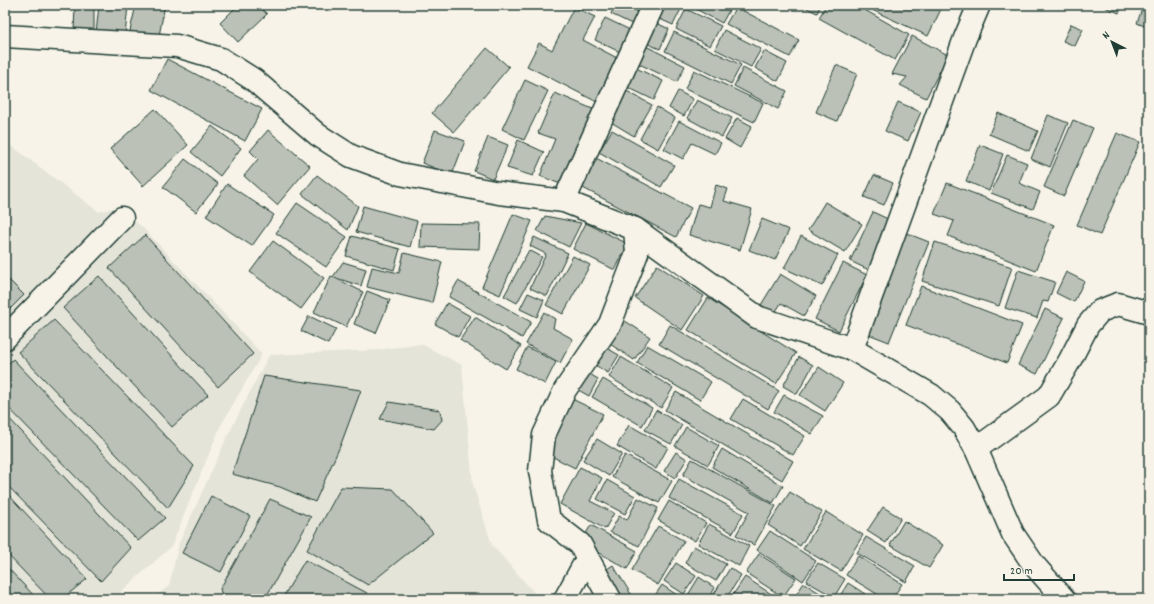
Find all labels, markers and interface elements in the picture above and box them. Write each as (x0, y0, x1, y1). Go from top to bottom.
north arrow (1092, 22, 1132, 62)
text: N (1099, 28, 1114, 44)
scale bar (1004, 556, 1074, 582)
text: 20 m (1010, 563, 1033, 580)

